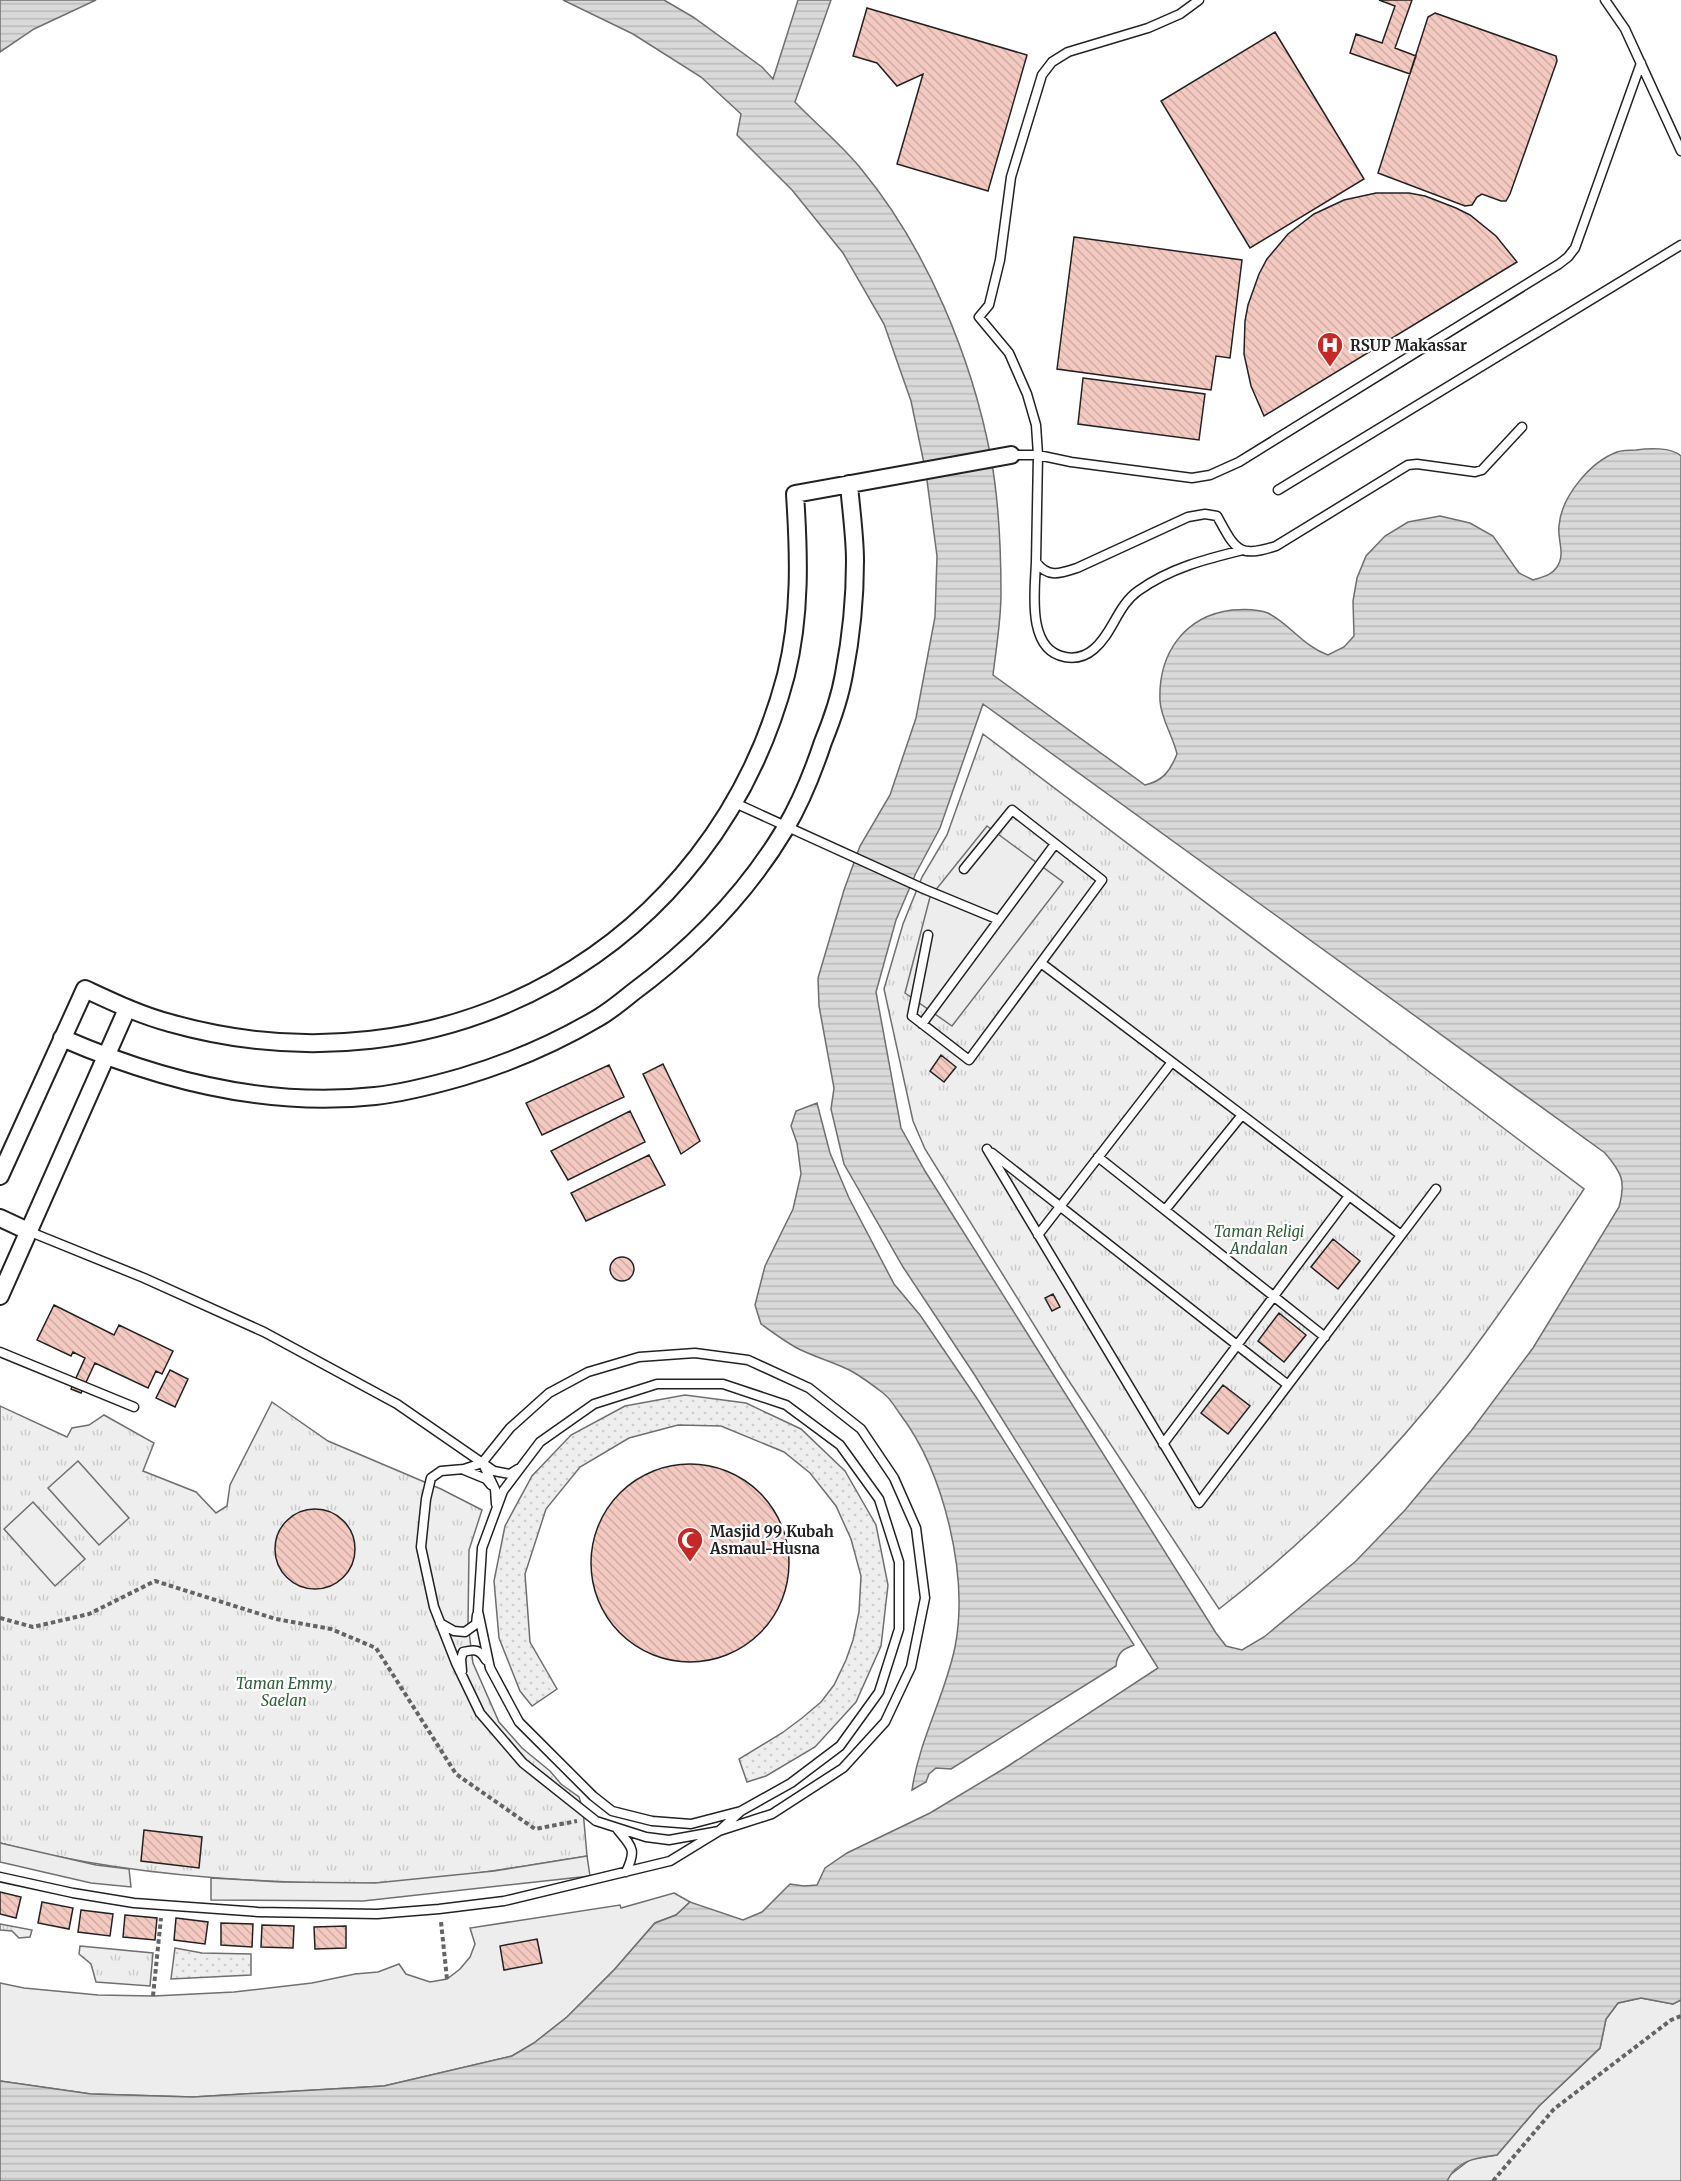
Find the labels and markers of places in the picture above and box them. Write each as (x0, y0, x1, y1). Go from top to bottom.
hospital icon: RSUP Makassar (1315, 330, 1345, 368)
place label: RSUP Makassar (1350, 336, 1467, 355)
place label: Masjid 99 Kubah Asmaul-Husna (709, 1522, 834, 1558)
mosque icon: Masjid 99 Kubah Asmaul-Husna (675, 1525, 705, 1563)

